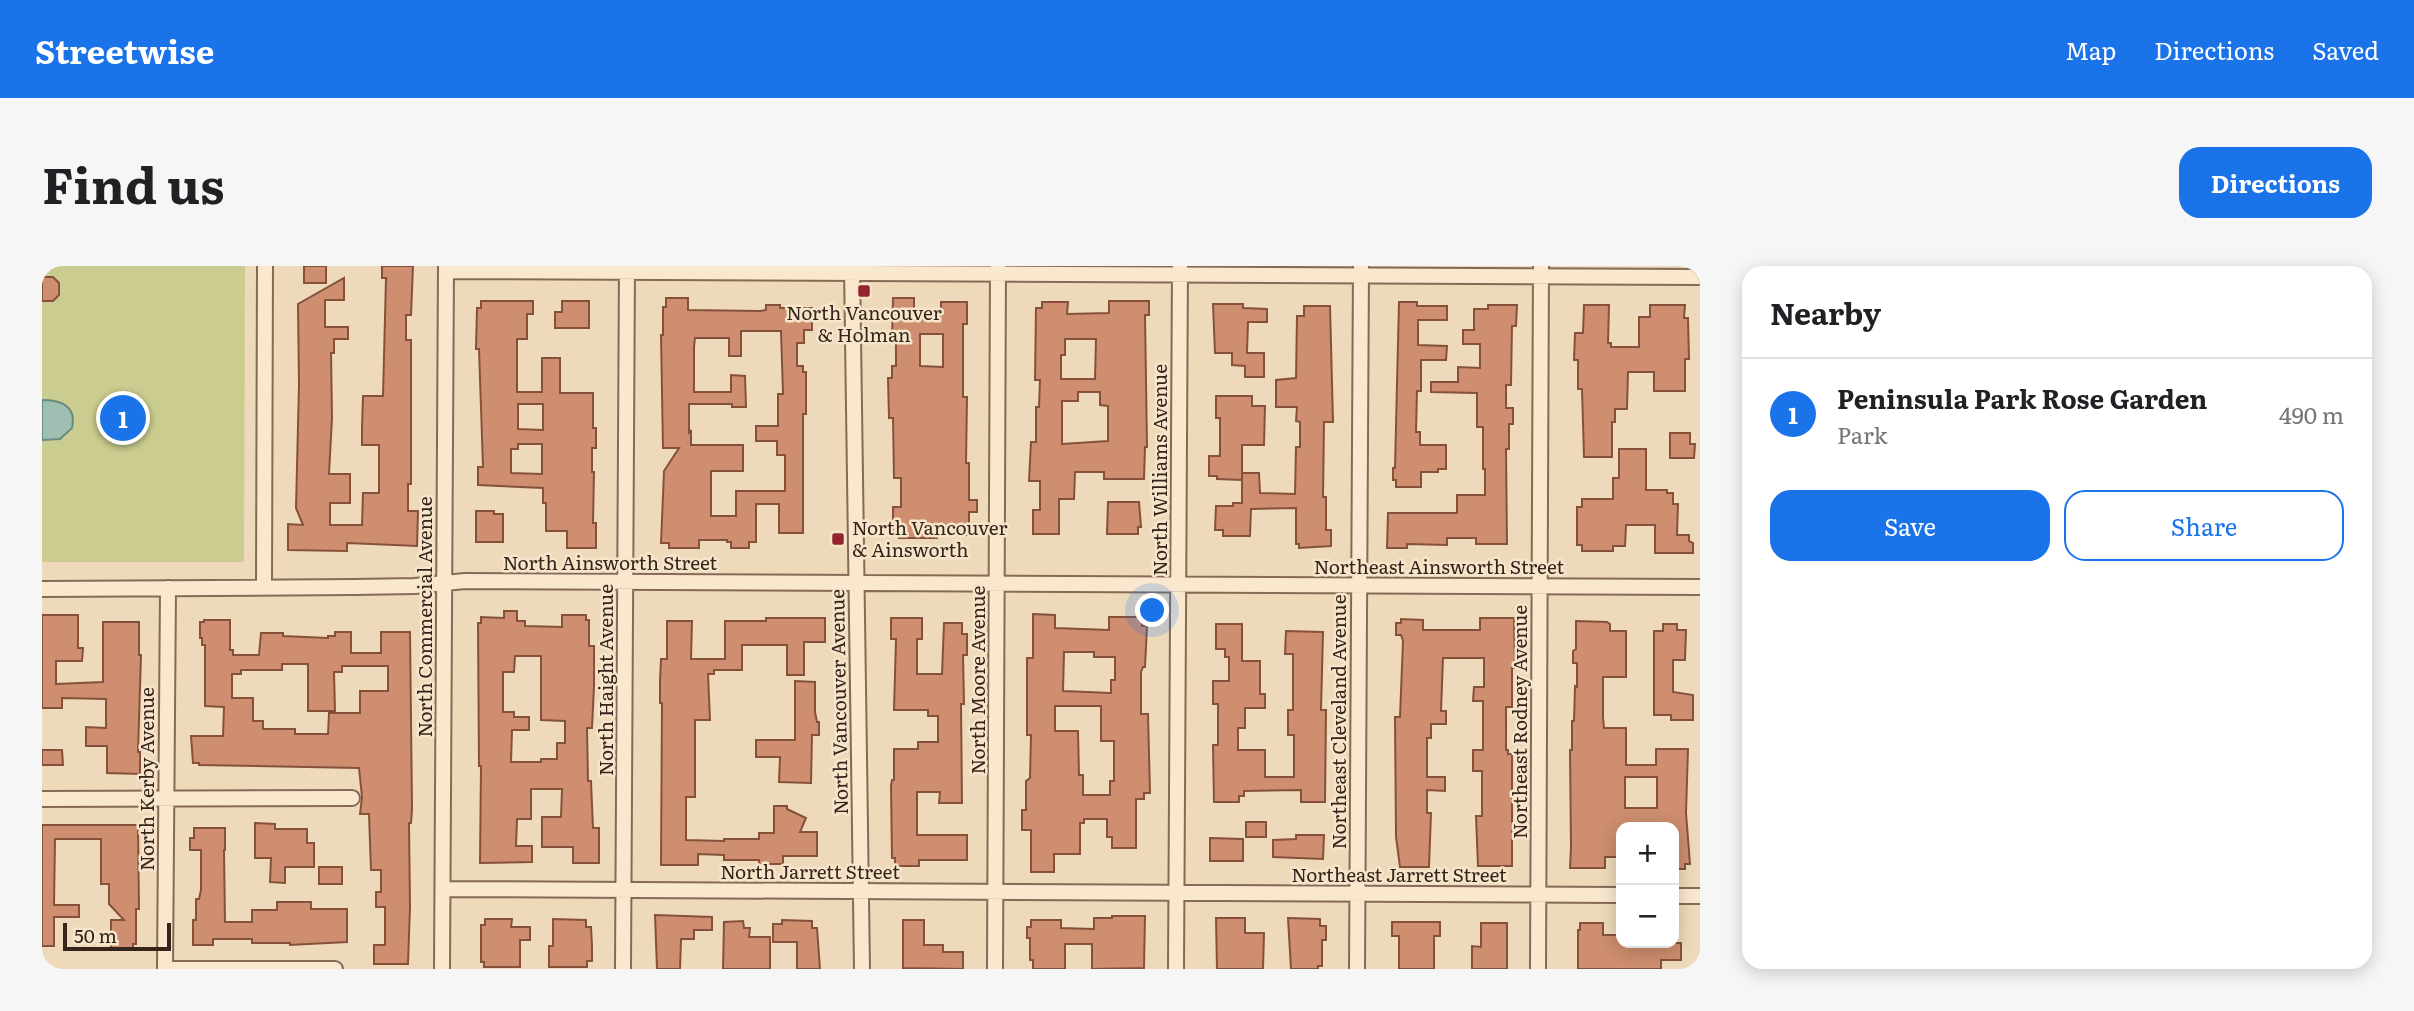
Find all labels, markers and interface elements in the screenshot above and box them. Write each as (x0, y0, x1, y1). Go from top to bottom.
text: Streetwise (35, 25, 214, 74)
text: Map (2065, 32, 2116, 67)
text: Directions (2154, 32, 2274, 67)
text: Saved (2312, 32, 2379, 67)
text: Find us (42, 146, 225, 219)
button: Directions (2179, 147, 2372, 218)
marker: North Vancouver & Holman (856, 283, 872, 299)
text: Nearby (1770, 290, 1881, 334)
place label: North Vancouver & Holman (786, 298, 942, 348)
street label: North Williams Avenue (1145, 364, 1173, 576)
text: Peninsula Park Rose Garden (1837, 378, 2207, 417)
pin: 1 (100, 392, 146, 444)
text: 1 (1788, 397, 1798, 431)
text: 490 m (2279, 397, 2344, 431)
text: Park (1837, 417, 1887, 451)
button: Save (1770, 490, 2050, 561)
button: Share (2064, 490, 2344, 561)
street label: North Commercial Avenue (410, 496, 438, 738)
place label: North Vancouver & Ainsworth (852, 513, 1007, 563)
marker: North Vancouver & Ainsworth (830, 531, 846, 547)
street label: North Ainsworth Street (503, 548, 718, 576)
street label: Northeast Ainsworth Street (1314, 552, 1565, 580)
street label: North Haight Avenue (591, 584, 619, 776)
street label: North Moore Avenue (963, 585, 991, 774)
street label: North Vancouver Avenue (822, 589, 854, 815)
your location (1135, 593, 1169, 627)
street label: Northeast Cleveland Avenue (1324, 594, 1352, 849)
street label: Northeast Rodney Avenue (1505, 605, 1533, 839)
street label: North Kerby Avenue (132, 687, 160, 871)
map controls (1616, 822, 1679, 948)
button: + (1616, 822, 1679, 885)
street label: North Jarrett Street (720, 857, 900, 885)
street label: Northeast Jarrett Street (1291, 860, 1507, 888)
button: − (1616, 885, 1679, 948)
scale bar (63, 920, 172, 952)
text: 50 m (74, 921, 117, 949)

